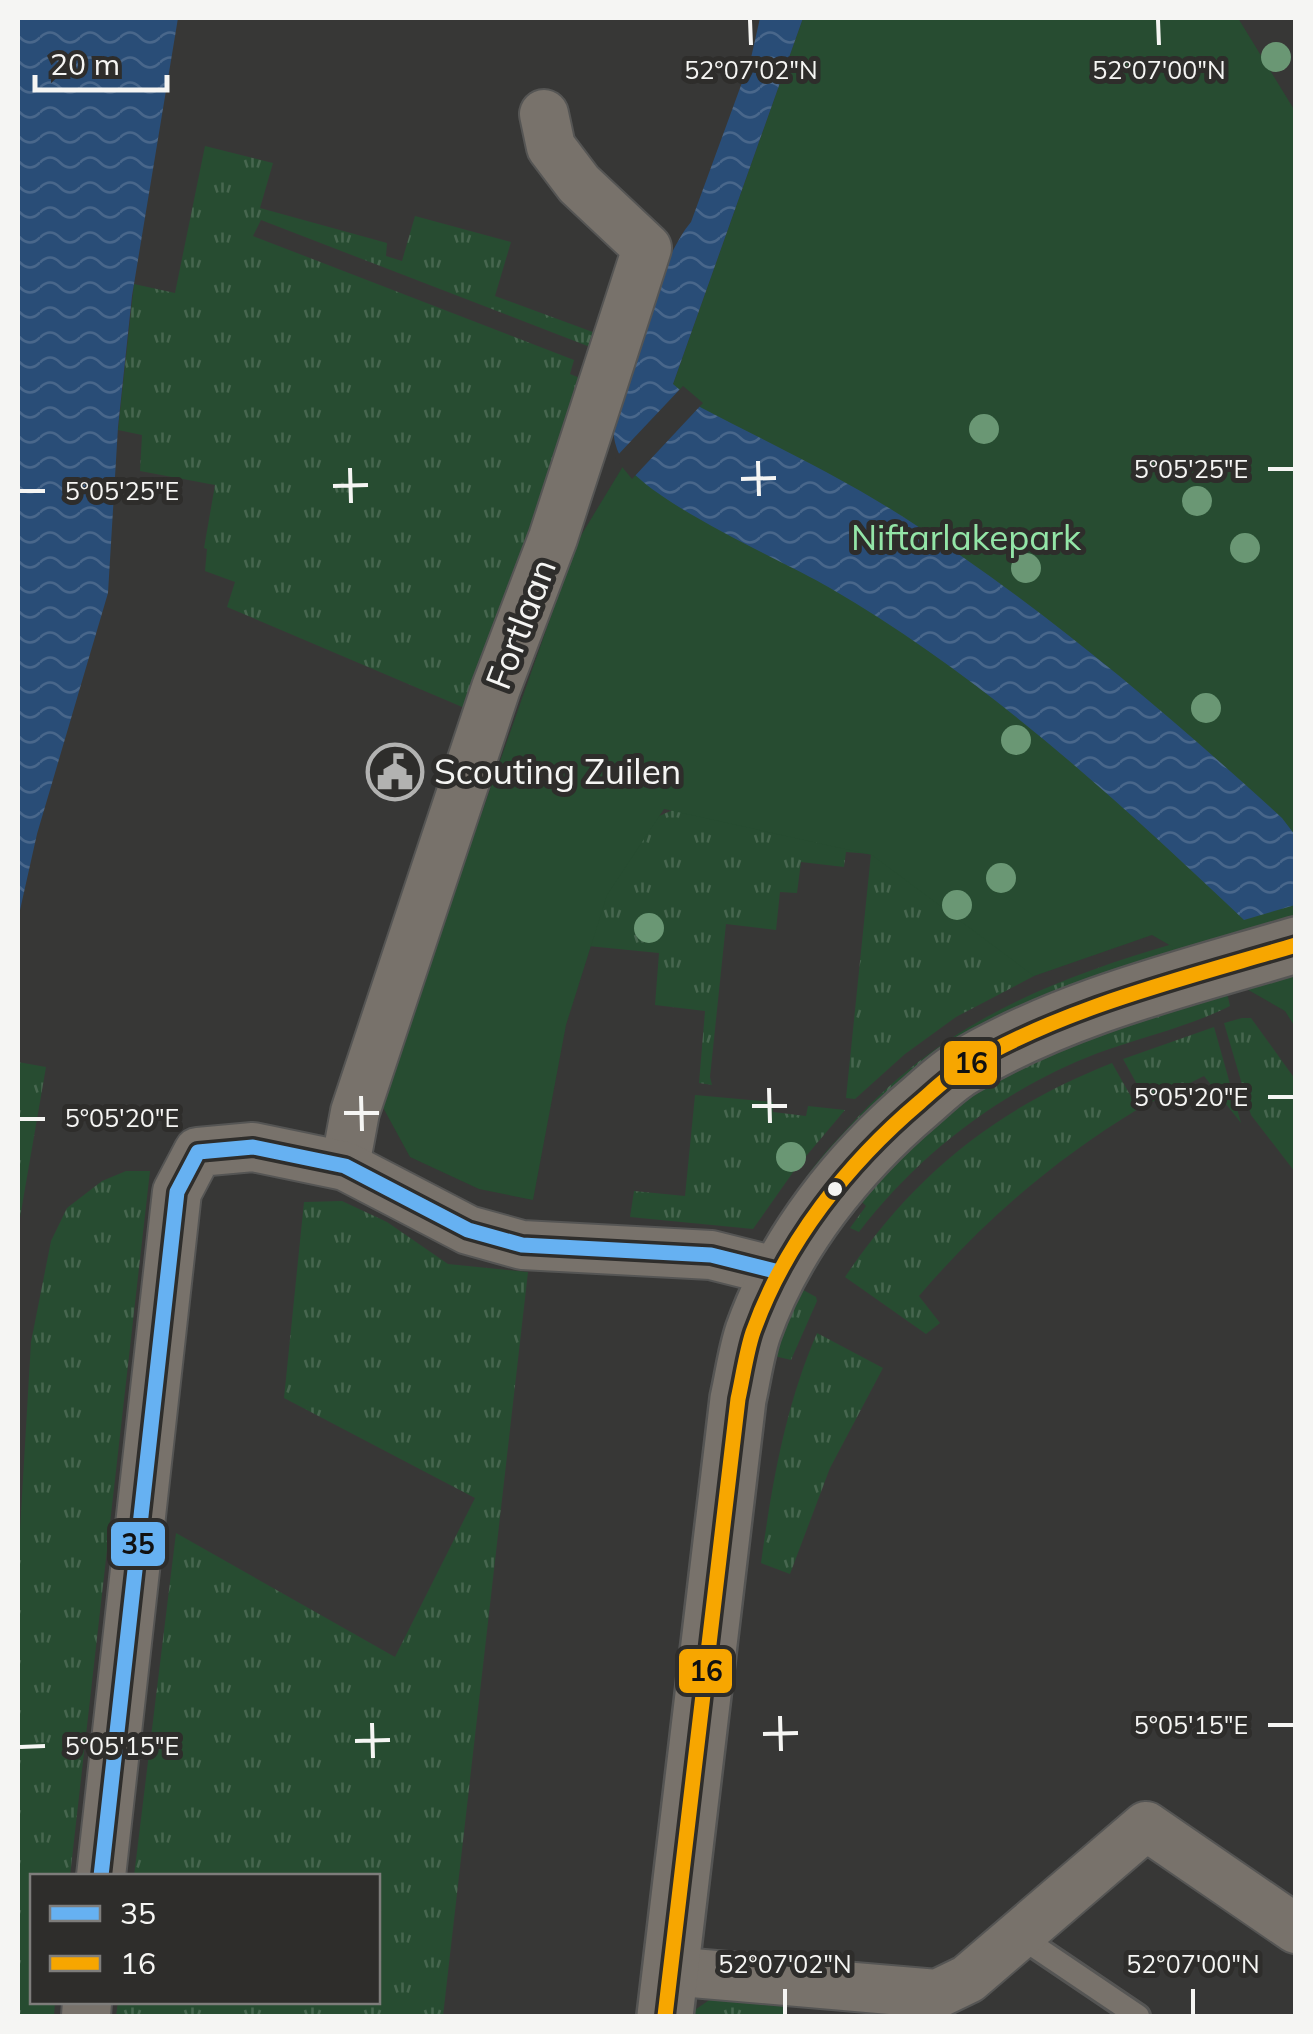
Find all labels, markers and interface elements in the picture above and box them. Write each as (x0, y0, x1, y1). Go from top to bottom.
scale bar (35, 30, 168, 92)
text: 20 m (50, 45, 120, 83)
text: 52°07'02"N (684, 54, 818, 85)
text: 52°07'00"N (1092, 54, 1226, 85)
text: 5°05'25"E (1134, 453, 1248, 484)
text: 5°05'25"E (65, 475, 179, 506)
park label: Niftarlakepark (851, 515, 1082, 559)
street label: Fortlaan (475, 552, 565, 695)
public building icon: Scouting Zuilen (365, 742, 425, 802)
place label: Scouting Zuilen (434, 749, 681, 793)
line badge: 16 (942, 1039, 999, 1087)
text: 16 (954, 1045, 988, 1080)
text: 5°05'20"E (1134, 1081, 1248, 1112)
text: 5°05'20"E (65, 1102, 179, 1133)
unlabelled marker (825, 1179, 845, 1199)
line badge: 35 (109, 1520, 167, 1568)
text: 35 (121, 1526, 155, 1561)
line badge: 16 (677, 1647, 734, 1695)
text: 16 (689, 1653, 723, 1688)
text: 5°05'15"E (1134, 1709, 1248, 1740)
text: 5°05'15"E (65, 1730, 179, 1761)
legend (30, 1874, 380, 2004)
text: 35 (120, 1894, 156, 1932)
text: 16 (120, 1944, 156, 1982)
text: 52°07'02"N (718, 1948, 852, 1979)
text: 52°07'00"N (1126, 1948, 1260, 1979)

